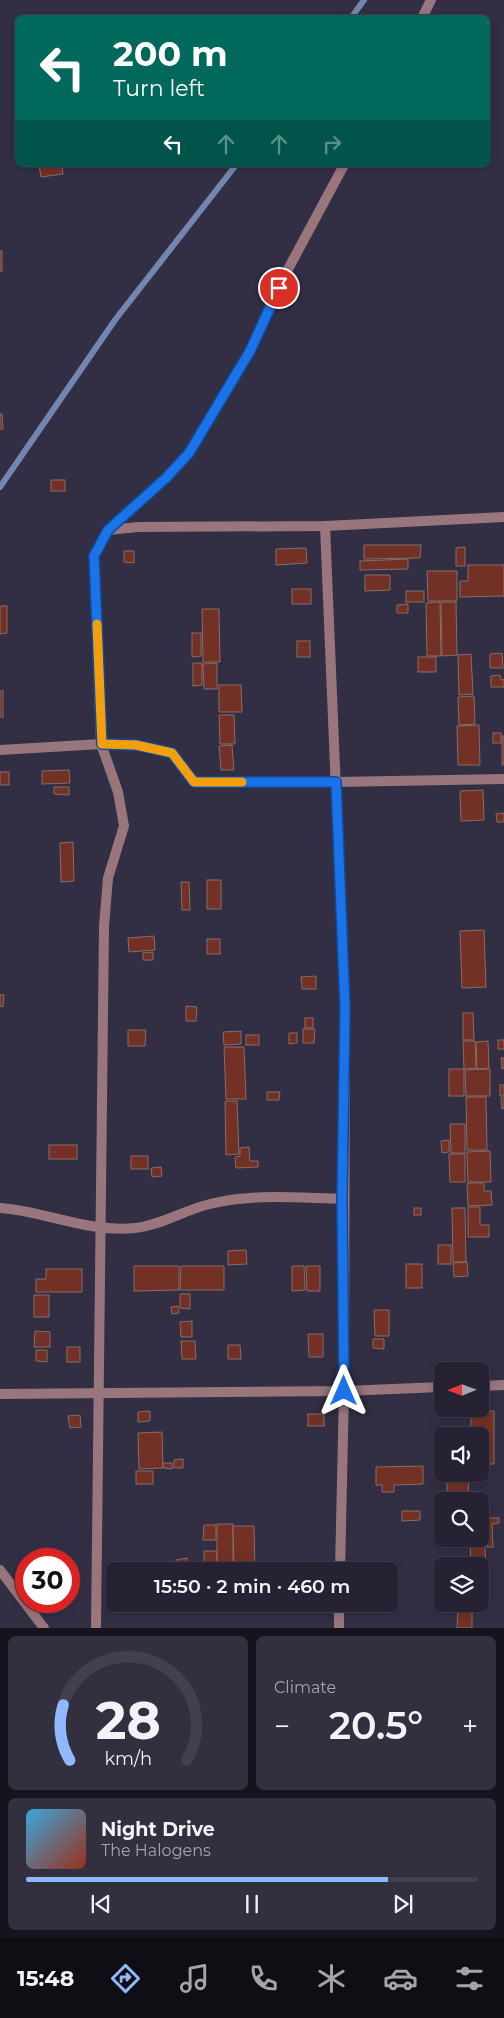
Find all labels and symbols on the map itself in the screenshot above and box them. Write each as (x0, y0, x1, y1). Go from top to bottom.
pin (258, 267, 300, 309)
north arrow (434, 1362, 489, 1418)
position arrow (317, 1364, 369, 1416)
speed limit sign: 30 (15, 1548, 80, 1613)

